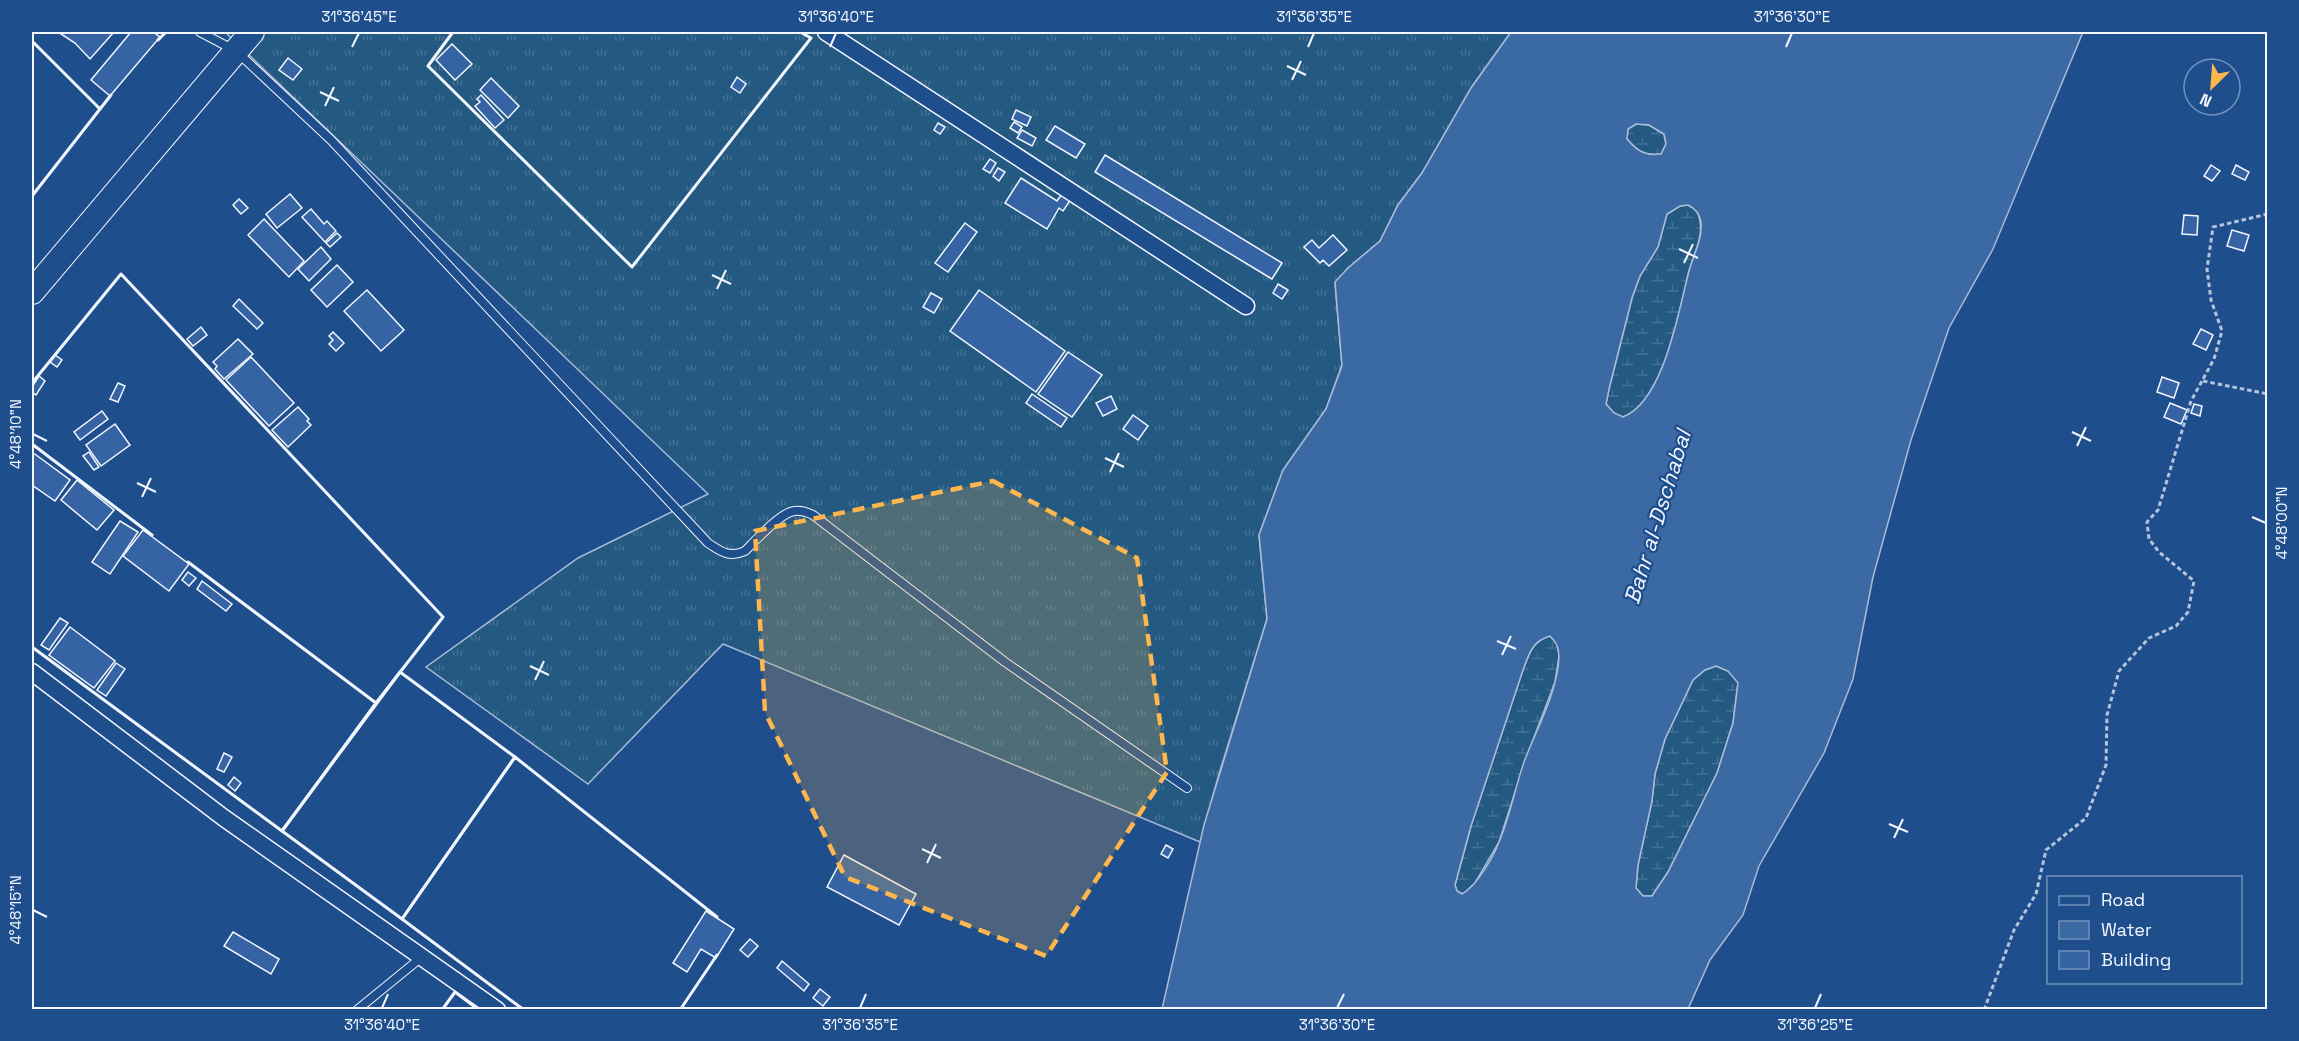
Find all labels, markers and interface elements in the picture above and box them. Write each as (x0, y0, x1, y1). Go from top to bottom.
text: 31°36'45"E (321, 7, 397, 26)
text: 31°36'40"E (798, 7, 874, 26)
text: 31°36'35"E (1276, 7, 1352, 26)
text: 31°36'30"E (1754, 7, 1830, 26)
north arrow (2182, 57, 2242, 117)
text: N (2197, 88, 2215, 112)
text: 4°48'10"N (6, 399, 25, 469)
water label: Bahr al-Dschabal (1617, 424, 1698, 607)
text: 4°48'00"N (2272, 486, 2291, 560)
text: 4°48'15"N (6, 875, 25, 945)
legend (2047, 876, 2242, 984)
text: Road (2101, 888, 2145, 911)
text: Water (2101, 918, 2152, 941)
text: Building (2101, 948, 2171, 971)
text: 31°36'40"E (344, 1015, 420, 1034)
text: 31°36'35"E (822, 1015, 898, 1034)
text: 31°36'30"E (1299, 1015, 1375, 1034)
text: 31°36'25"E (1777, 1015, 1853, 1034)

